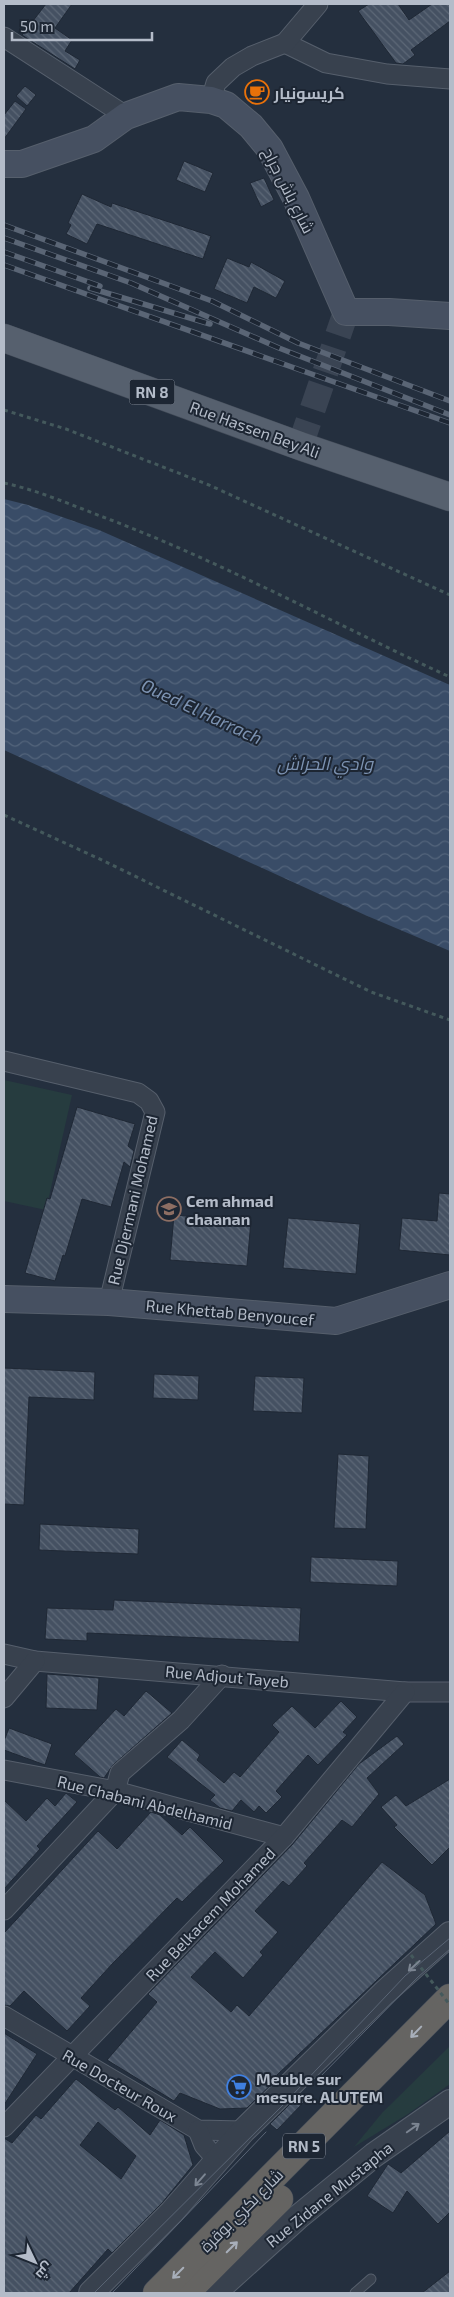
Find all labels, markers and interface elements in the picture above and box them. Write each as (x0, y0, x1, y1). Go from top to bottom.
scale bar (12, 10, 152, 42)
text: 50 m (20, 17, 54, 35)
cafe icon: كريسونيار (244, 79, 270, 105)
place label: كريسونيار (273, 83, 344, 103)
street label: شارع باش جراح (257, 144, 319, 237)
road number: RN 8 (130, 380, 174, 404)
street label: Rue Hassen Bey Ali (187, 397, 323, 461)
water label: Oued El Harrach (138, 673, 266, 749)
water label: وادي الحراش (277, 752, 374, 778)
street label: Rue Djermani Mohamed (103, 1113, 162, 1287)
place label: Cem ahmad chaanan (186, 1191, 274, 1228)
school or university icon: Cem ahmad chaanan (156, 1196, 182, 1222)
street label: Rue Khettab Benyoucef (145, 1295, 316, 1329)
street label: Rue Adjout Tayeb (164, 1661, 290, 1692)
street label: Rue Chabani Abdelhamid (56, 1771, 234, 1833)
street label: Rue Belkacem Mohamed (141, 1843, 279, 1985)
one-way arrow (408, 1960, 421, 1972)
one-way arrow (410, 2026, 422, 2038)
street label: Rue Docteur Roux (60, 2045, 181, 2126)
place label: Meuble sur mesure. ALUTEM (256, 2069, 383, 2106)
supermarket icon: Meuble sur mesure. ALUTEM (226, 2074, 252, 2100)
one-way arrow (405, 2123, 419, 2133)
road number: RN 5 (283, 2134, 325, 2158)
street label: Rue Zidane Mustapha (262, 2137, 396, 2251)
street label: شارع بكري بوقرة (196, 2165, 290, 2259)
one-way arrow (194, 2173, 206, 2186)
north arrow (10, 2237, 60, 2287)
one-way arrow (225, 2242, 237, 2254)
text: ش (32, 2258, 57, 2284)
one-way arrow (172, 2267, 185, 2279)

